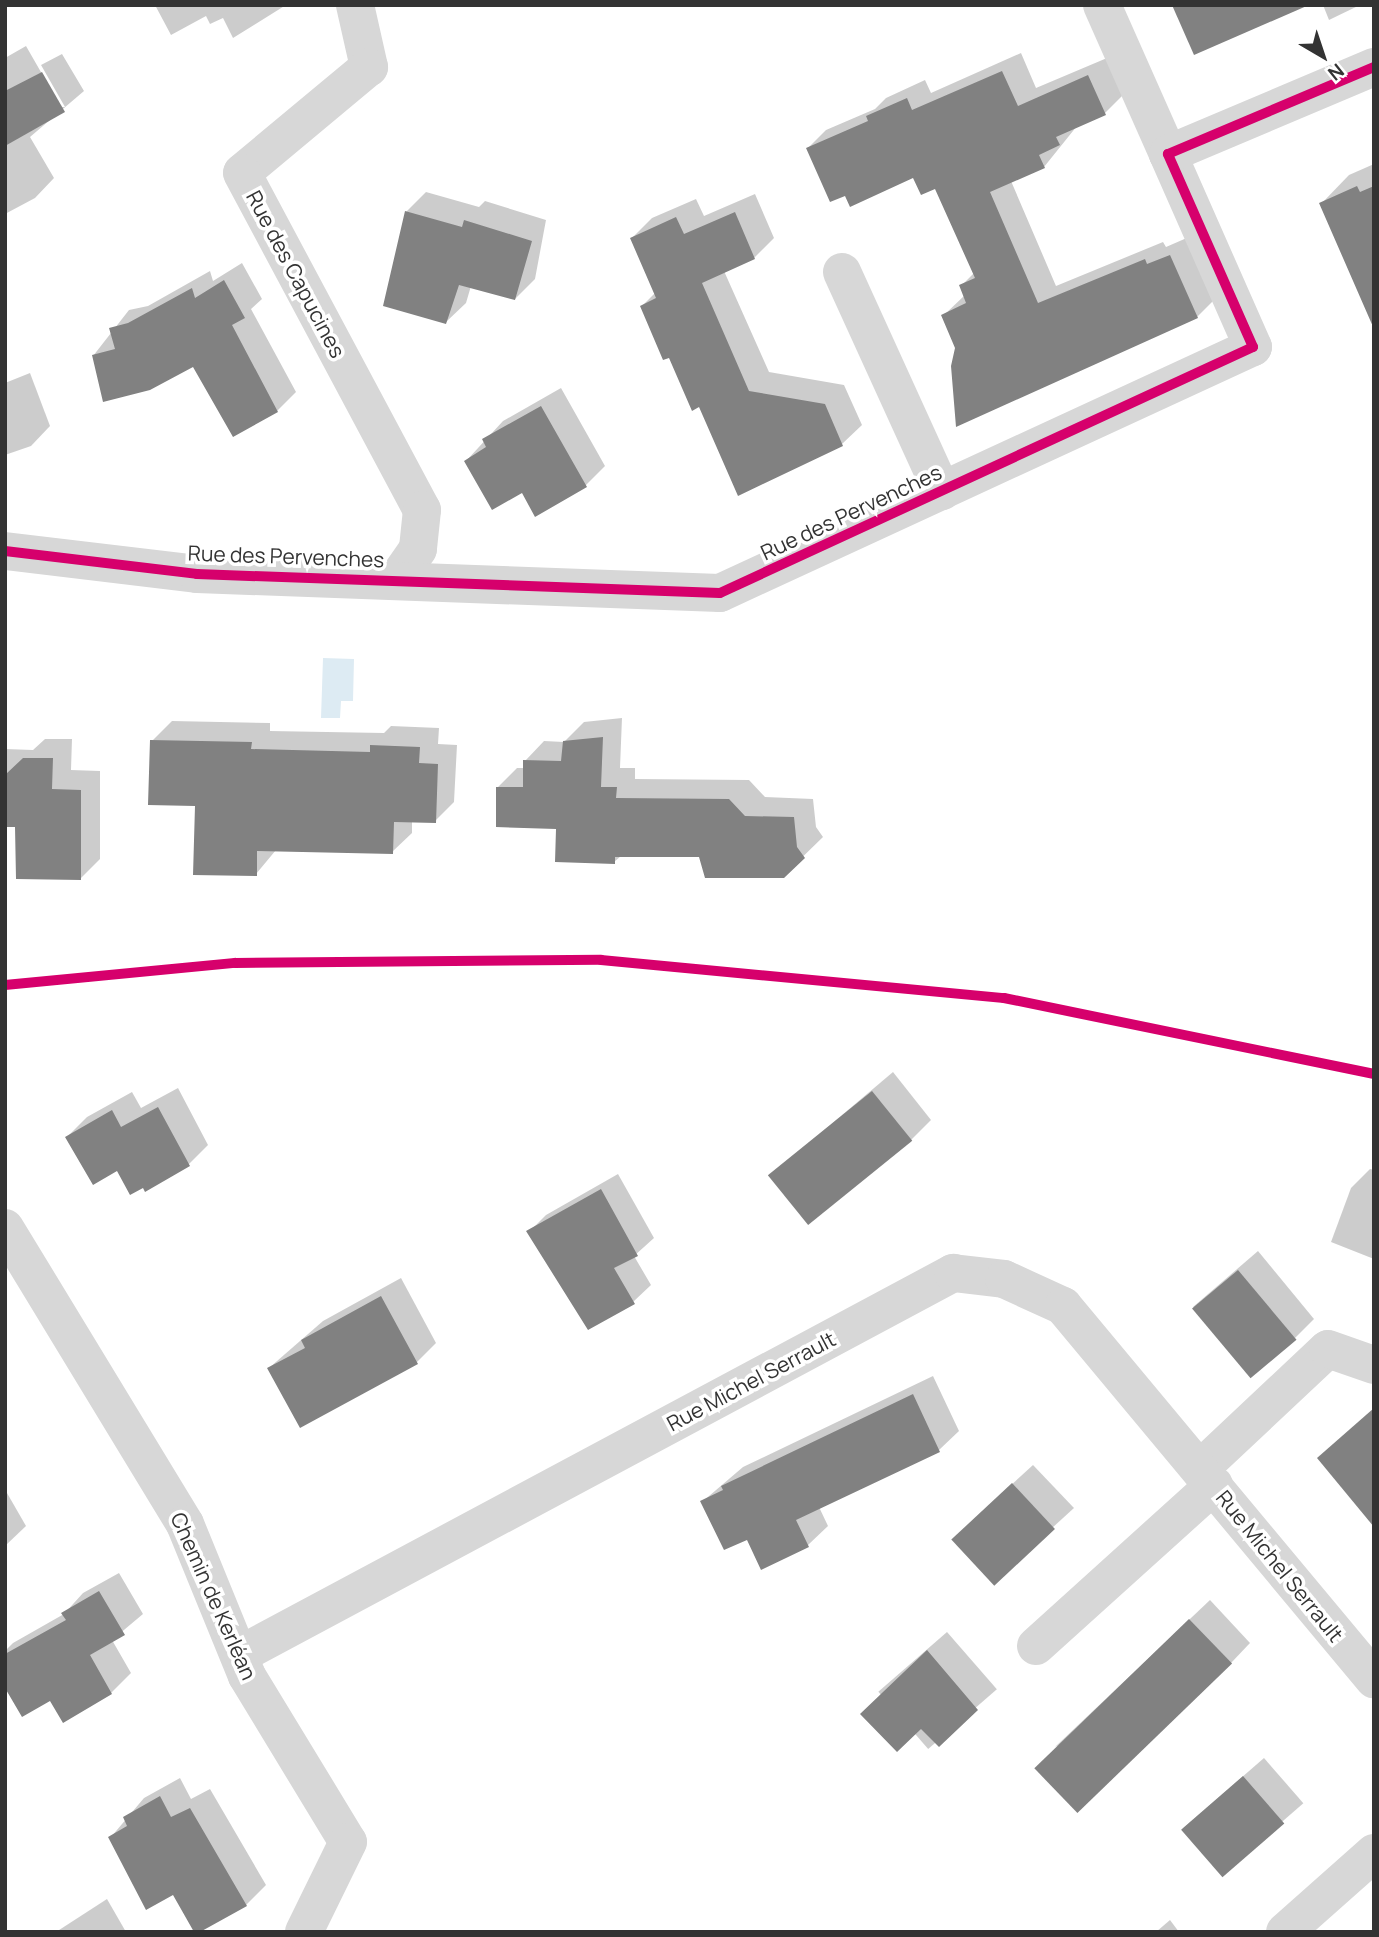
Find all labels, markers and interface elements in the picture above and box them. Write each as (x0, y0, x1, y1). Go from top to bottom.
north arrow (1288, 21, 1358, 91)
text: N (1323, 58, 1350, 87)
street label: Rue des Capucines (241, 186, 351, 362)
street label: Rue des Pervenches (757, 459, 945, 565)
street label: Rue des Pervenches (187, 540, 385, 572)
street label: Rue Michel Serrault (662, 1326, 840, 1436)
street label: Rue Michel Serrault (1211, 1485, 1349, 1647)
street label: Chemin de Kerléan (166, 1509, 262, 1683)

